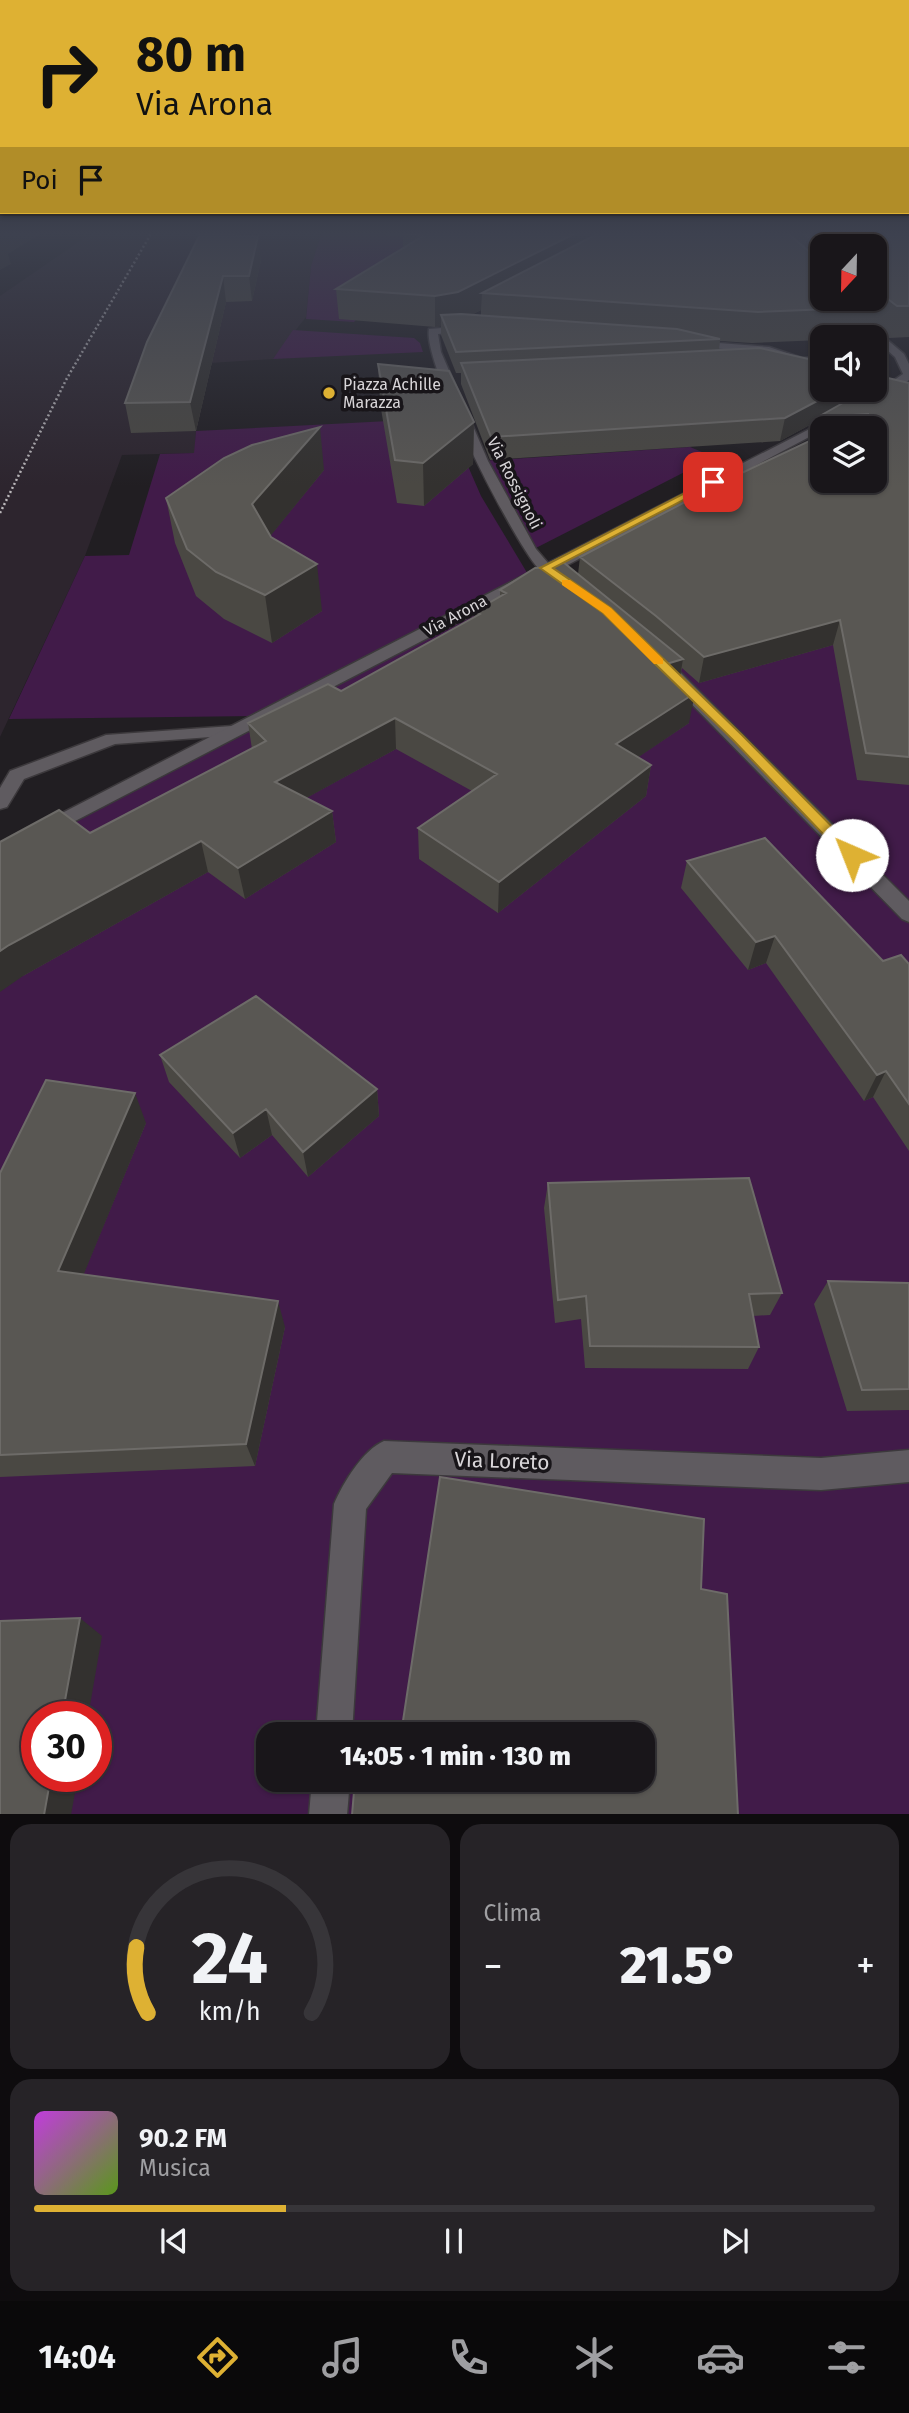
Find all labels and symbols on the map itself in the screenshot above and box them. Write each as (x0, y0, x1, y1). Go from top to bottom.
north arrow (810, 234, 887, 312)
place label: Piazza Achille Marazza (343, 375, 441, 412)
marker: Piazza Achille Marazza (321, 385, 337, 401)
street label: Via Rossignoli (483, 434, 546, 532)
pin (683, 452, 743, 512)
street label: Via Arona (420, 591, 490, 640)
position arrow (815, 818, 889, 892)
street label: Via Loreto (454, 1446, 550, 1476)
speed limit sign: 30 (21, 1701, 112, 1792)

